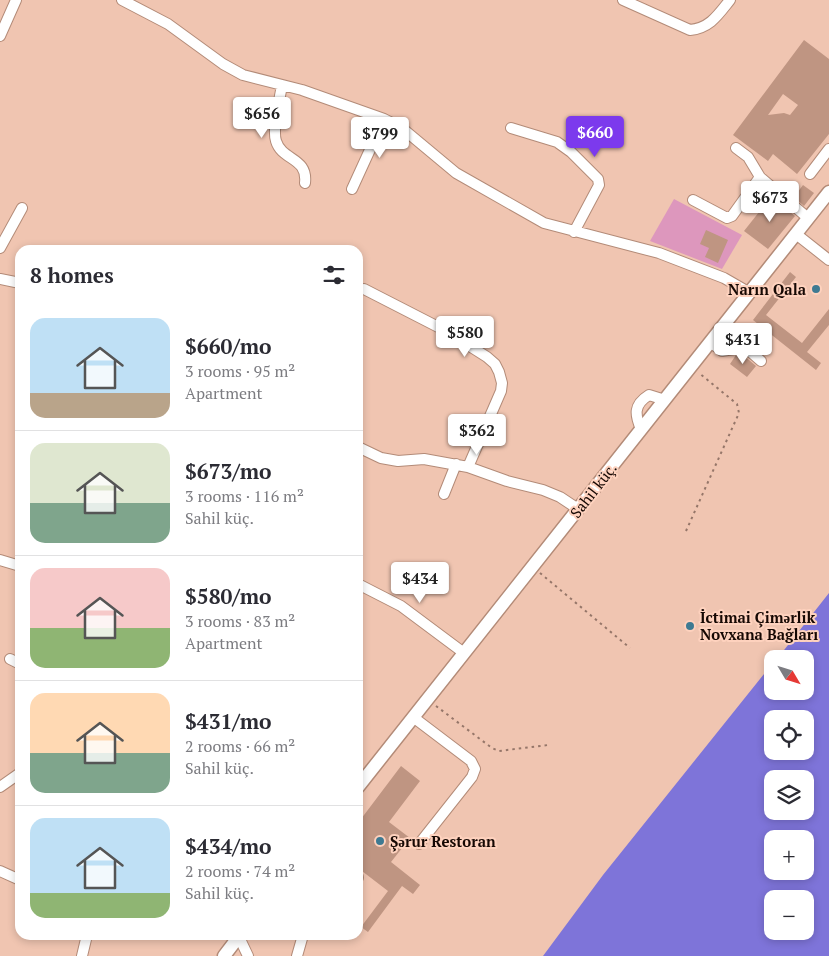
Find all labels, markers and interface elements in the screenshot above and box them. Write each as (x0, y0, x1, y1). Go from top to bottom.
pin: $656 (232, 96, 292, 139)
text: $656 (244, 102, 280, 124)
pin: $799 (350, 116, 410, 159)
pin: $660 (565, 116, 625, 158)
text: $660 (577, 121, 613, 143)
text: $799 (362, 122, 398, 144)
pin: $673 (740, 180, 800, 223)
text: $673 (752, 186, 788, 208)
text: 8 homes (30, 261, 114, 289)
icon: filters (320, 261, 348, 289)
place label: Narın Qala (728, 279, 807, 299)
marker: Narın Qala (810, 283, 822, 295)
pin: $580 (435, 316, 495, 358)
text: $580 (447, 321, 483, 343)
pin: $431 (713, 322, 773, 365)
text: $431 (725, 328, 761, 350)
text: $660/mo (185, 332, 272, 360)
icon: home (70, 338, 130, 398)
text: 3 rooms · 95 m² (185, 360, 295, 382)
text: Apartment (185, 382, 262, 404)
pin: $362 (447, 414, 507, 456)
text: $362 (459, 419, 495, 441)
text: $673/mo (185, 457, 272, 485)
street label: Sahil küç. (565, 458, 621, 522)
icon: home (70, 463, 130, 523)
text: 3 rooms · 116 m² (185, 485, 304, 507)
text: Sahil küç. (185, 507, 254, 529)
pin: $434 (390, 562, 450, 604)
text: $434 (402, 567, 438, 589)
text: $580/mo (185, 582, 272, 610)
icon: home (70, 588, 130, 648)
place label: İctimai Çimərlik Novxana Bağları (700, 607, 818, 644)
text: 3 rooms · 83 m² (185, 610, 295, 632)
marker: İctimai Çimərlik Novxana Bağları (684, 620, 696, 632)
text: Apartment (185, 632, 262, 654)
north arrow (764, 650, 814, 700)
map controls (764, 650, 814, 940)
text: $431/mo (185, 707, 272, 735)
button: locate (764, 710, 814, 760)
icon: home (70, 713, 130, 773)
text: 2 rooms · 66 m² (185, 735, 295, 757)
text: Sahil küç. (185, 757, 254, 779)
button: layers (764, 770, 814, 820)
button: + (764, 830, 814, 880)
place label: Şərur Restoran (390, 831, 496, 852)
text: $434/mo (185, 832, 272, 860)
marker: Şərur Restoran (374, 835, 386, 847)
icon: home (70, 838, 130, 898)
text: 2 rooms · 74 m² (185, 860, 295, 882)
text: Sahil küç. (185, 882, 254, 904)
button: − (764, 890, 814, 940)

